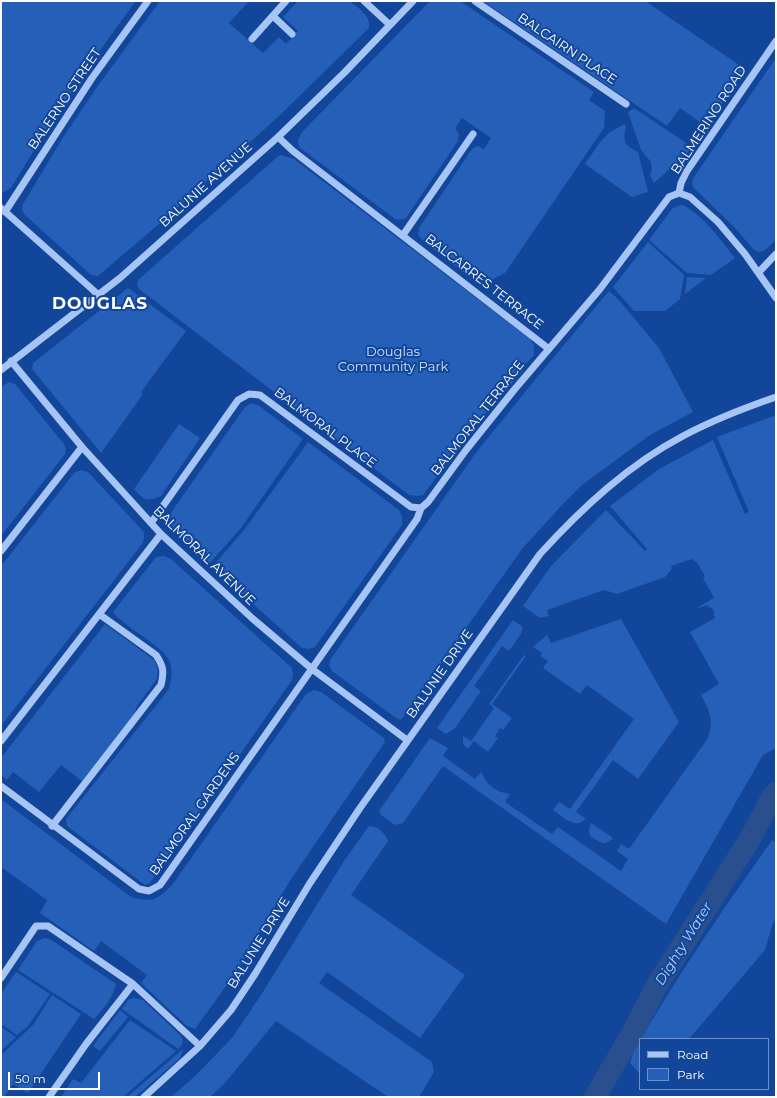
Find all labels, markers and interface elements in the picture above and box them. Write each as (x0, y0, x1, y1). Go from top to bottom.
street label: BALCAIRN PLACE (515, 10, 619, 88)
street label: BALERNO STREET (25, 45, 105, 153)
street label: BALMERINO ROAD (668, 63, 750, 177)
street label: BALUNIE AVENUE (156, 139, 256, 231)
street label: BALCARRES TERRACE (422, 231, 546, 333)
district label: DOUGLAS (52, 294, 148, 314)
park label: Douglas Community Park (338, 344, 448, 375)
street label: BALMORAL TERRACE (428, 357, 528, 479)
street label: BALMORAL PLACE (271, 385, 379, 471)
street label: BALMORAL AVENUE (150, 503, 258, 609)
street label: BALUNIE DRIVE (404, 627, 476, 721)
street label: BALMORAL GARDENS (147, 749, 243, 879)
street label: BALUNIE DRIVE (225, 894, 293, 992)
water label: Dighty Water (652, 900, 716, 988)
legend (639, 1038, 769, 1090)
text: Road (677, 1047, 708, 1062)
scale bar (10, 1064, 102, 1090)
text: Park (677, 1067, 704, 1082)
text: 50 m (15, 1071, 46, 1086)

